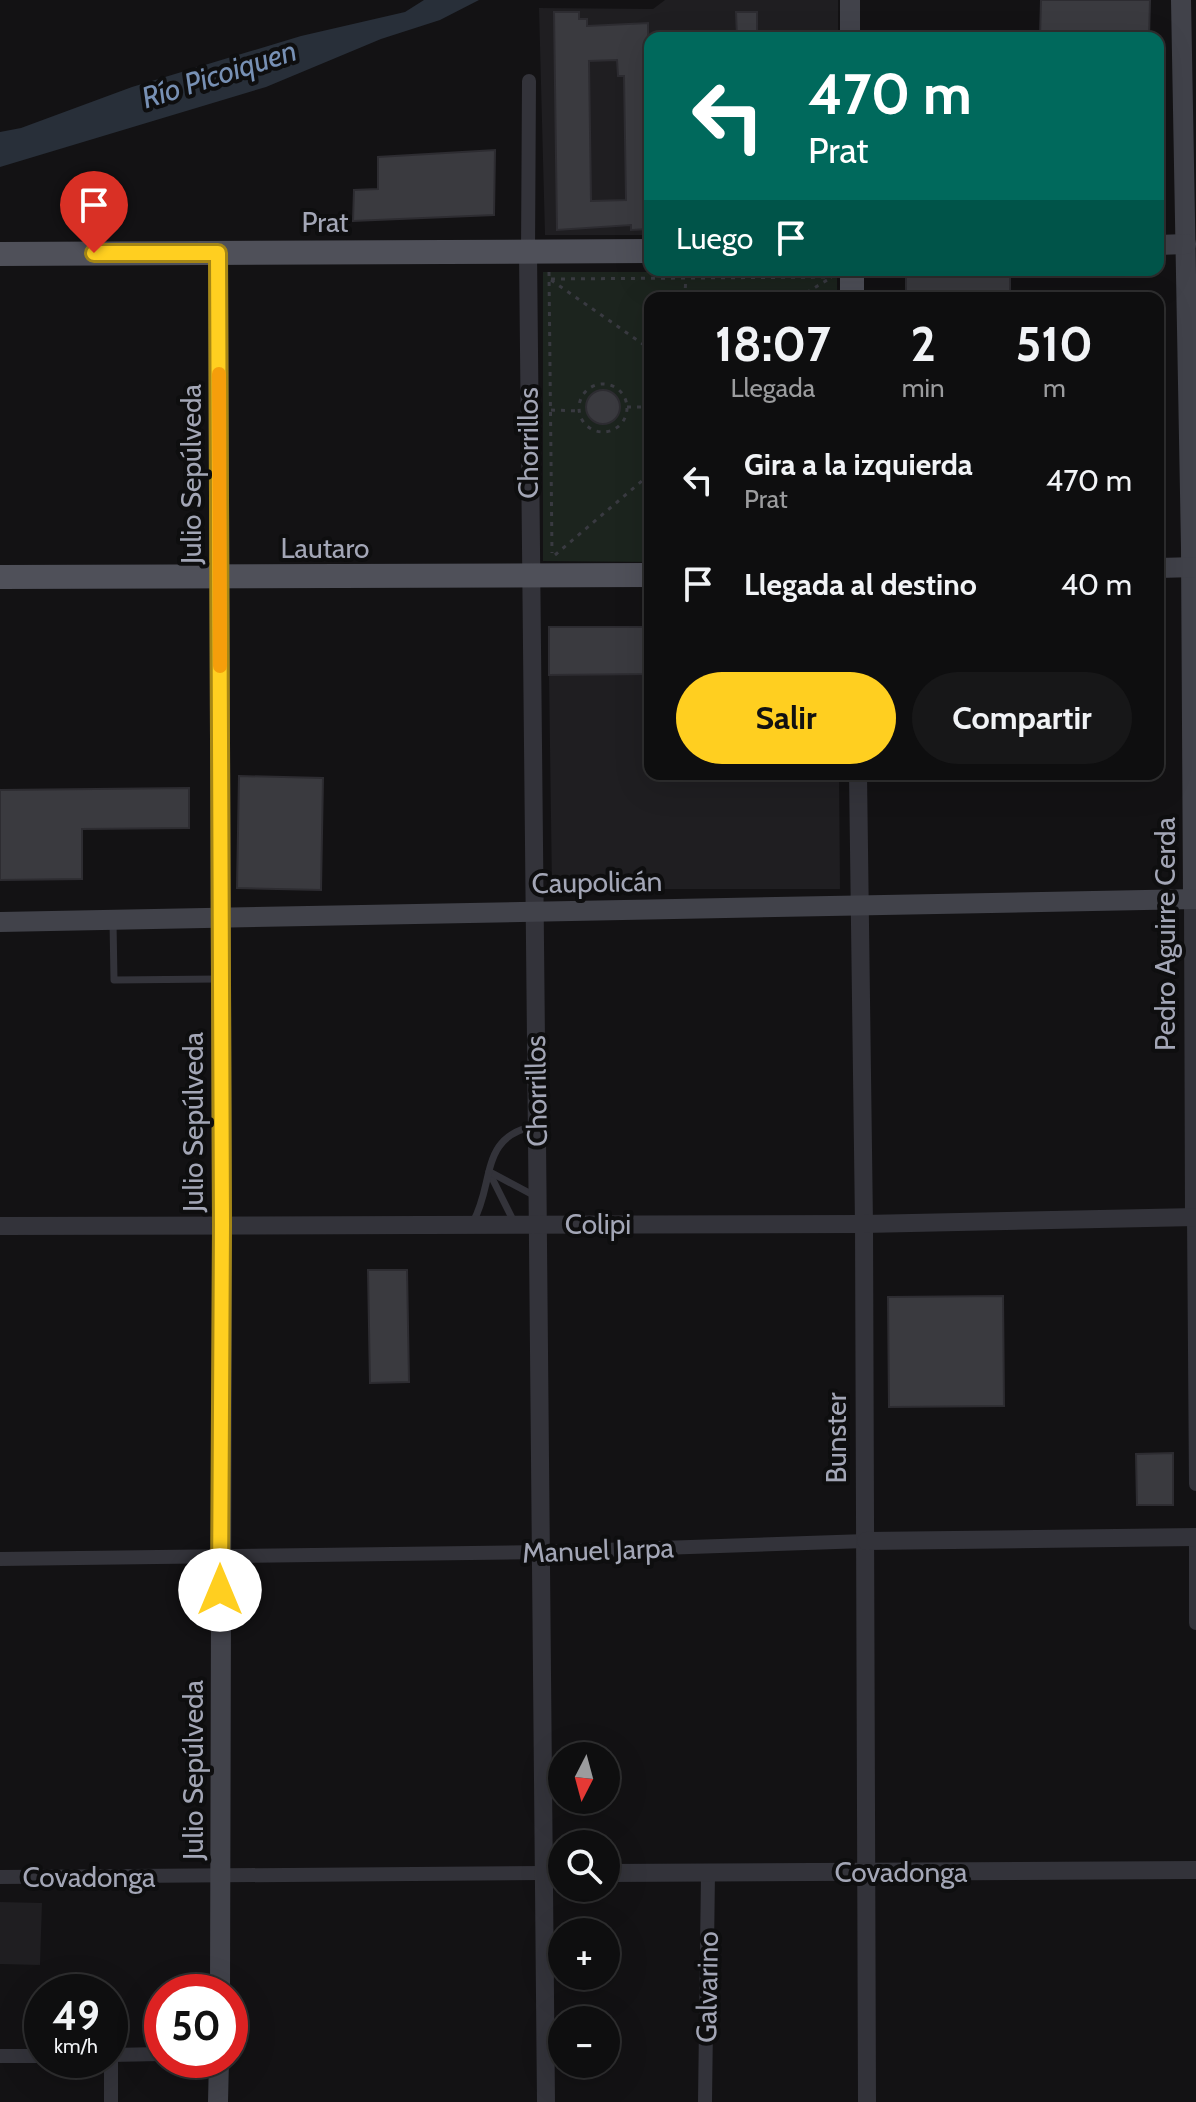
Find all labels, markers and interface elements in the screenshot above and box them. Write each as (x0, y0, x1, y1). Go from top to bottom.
water label: Río Picoiquen (137, 32, 301, 116)
text: 470 m (808, 60, 972, 128)
icon: left (676, 64, 780, 168)
text: Prat (808, 128, 868, 172)
pin (60, 171, 128, 253)
icon: arrive (72, 183, 116, 227)
street label: Prat (301, 205, 349, 239)
icon: arrive (769, 216, 813, 260)
text: Luego (676, 220, 753, 257)
text: 18:07 (715, 315, 831, 373)
text: 2 (910, 315, 936, 373)
text: 510 (1016, 315, 1093, 373)
text: Llegada (731, 372, 815, 404)
text: min (902, 372, 945, 404)
text: m (1043, 372, 1066, 404)
street label: Julio Sepúlveda (174, 383, 208, 565)
street label: Chorrillos (511, 387, 545, 499)
text: Gira a la izquierda (744, 446, 973, 483)
icon: left (676, 458, 720, 502)
text: 470 m (1046, 462, 1132, 499)
text: Prat (744, 483, 788, 515)
street label: Lautaro (281, 531, 369, 565)
icon: arrive (676, 562, 720, 606)
text: Llegada al destino (744, 566, 977, 603)
text: 40 m (1061, 566, 1132, 603)
button: Salir (676, 672, 896, 764)
button: Compartir (912, 672, 1132, 764)
street label: Pedro Aguirre Cerda (1148, 816, 1182, 1051)
street label: Caupolicán (531, 864, 663, 900)
street label: Julio Sepúlveda (176, 1031, 210, 1213)
street label: Chorrillos (518, 1035, 554, 1147)
street label: Colipi (565, 1207, 631, 1241)
street label: Bunster (819, 1392, 853, 1484)
street label: Manuel Jarpa (522, 1530, 675, 1570)
position arrow (178, 1548, 262, 1632)
street label: Julio Sepúlveda (176, 1679, 210, 1861)
north arrow (548, 1742, 620, 1814)
map controls (548, 1742, 620, 2078)
button: search (548, 1830, 620, 1902)
street label: Covadonga (834, 1855, 968, 1889)
street label: Covadonga (22, 1860, 156, 1894)
button: + (548, 1918, 620, 1990)
street label: Galvarino (689, 1931, 725, 2043)
speed limit sign: 50 (144, 1974, 248, 2078)
text: 49 (52, 1991, 100, 2040)
button: − (548, 2006, 620, 2078)
text: km/h (54, 2034, 98, 2058)

